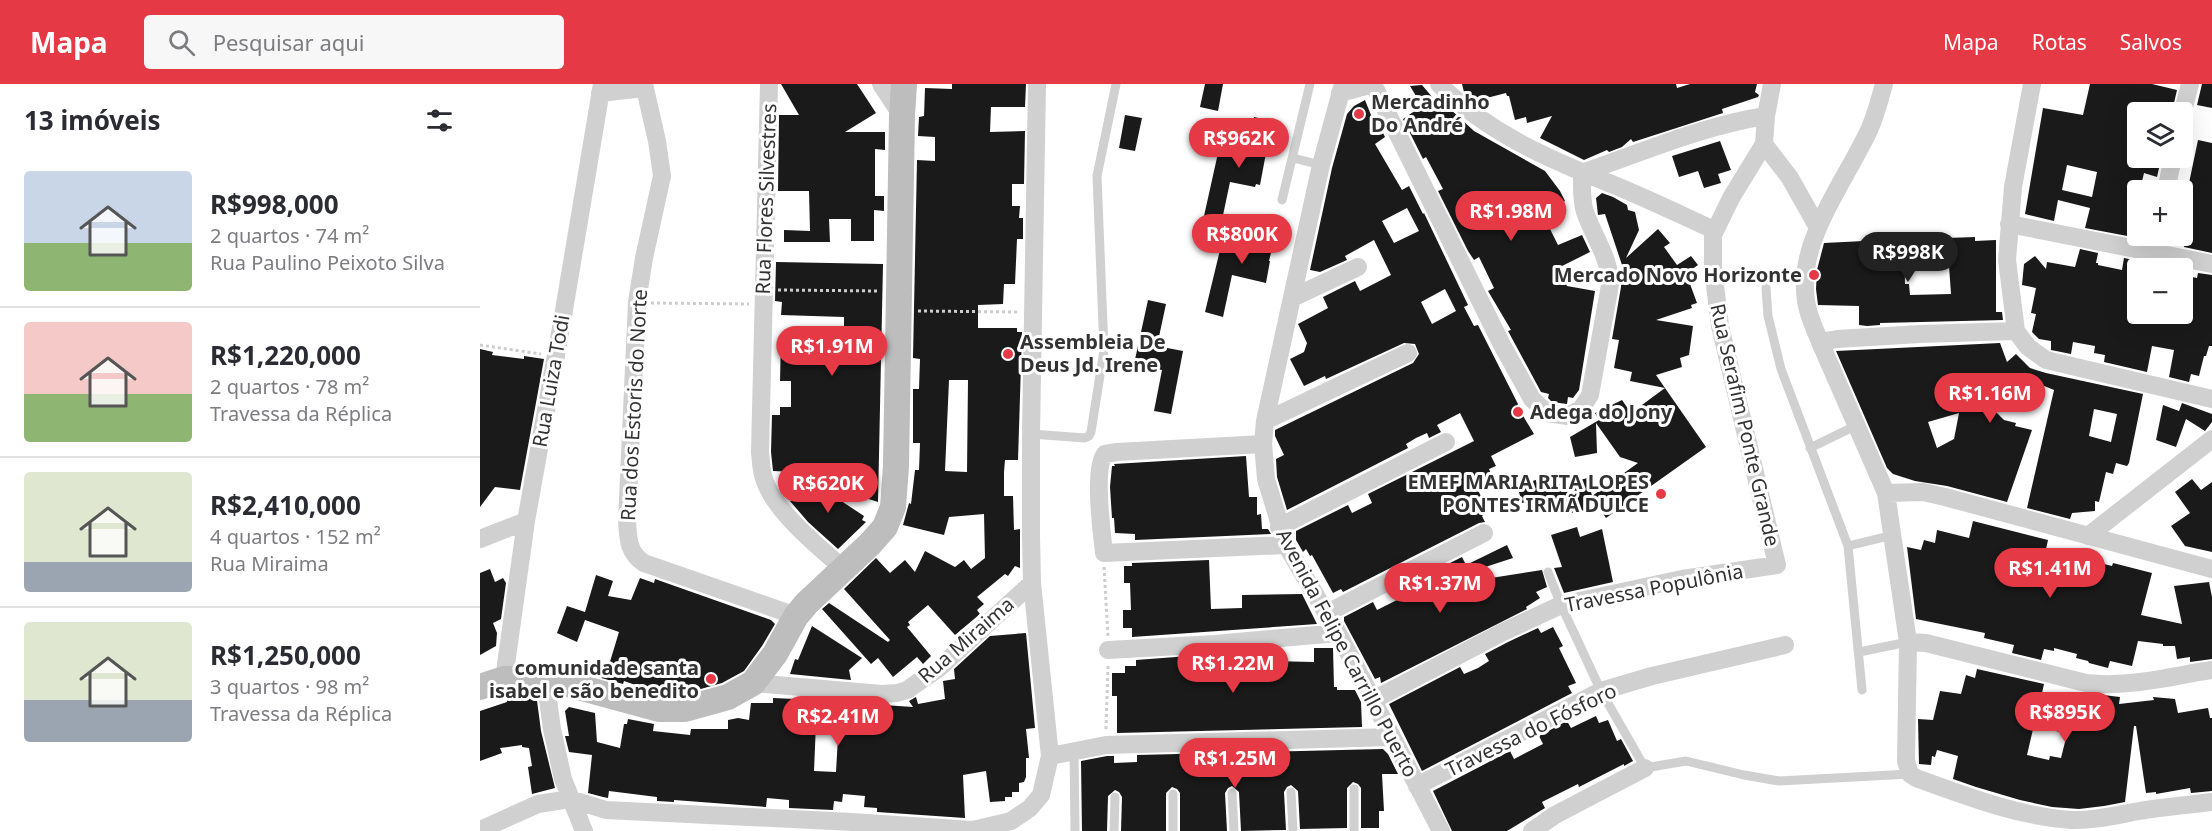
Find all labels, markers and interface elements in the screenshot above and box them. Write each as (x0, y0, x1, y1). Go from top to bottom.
search box (144, 15, 564, 69)
text: Mapa (30, 23, 108, 61)
icon: search (165, 26, 198, 59)
text: Pesquisar aqui (213, 27, 365, 57)
text: Mapa (1943, 28, 1999, 56)
text: Rotas (2032, 28, 2087, 56)
text: Salvos (2120, 28, 2182, 56)
place label: Mercadinho Do André (1371, 88, 1490, 138)
text: 13 imóveis (24, 102, 161, 138)
map controls (2127, 102, 2193, 324)
button: layers (2127, 102, 2193, 168)
street label: Rua Flores Silvestres (749, 103, 782, 295)
icon: filters (423, 104, 456, 137)
marker: Mercadinho Do André (1352, 107, 1366, 121)
pin: R$962K (1190, 118, 1288, 169)
text: R$962K (1203, 124, 1275, 151)
button: + (2127, 180, 2193, 246)
text: R$998,000 (210, 186, 339, 222)
pin: R$1.98M (1456, 191, 1566, 242)
icon: home (72, 195, 144, 267)
text: R$1.98M (1469, 197, 1553, 224)
pin: R$800K (1193, 214, 1291, 265)
text: R$800K (1206, 220, 1278, 247)
text: 2 quartos · 74 m² (210, 222, 369, 249)
pin: R$998K (1859, 232, 1957, 283)
text: R$998K (1872, 238, 1944, 265)
text: Rua Paulino Peixoto Silva (210, 249, 445, 276)
button: − (2127, 258, 2193, 324)
place label: Mercado Novo Horizonte (1554, 261, 1802, 288)
marker: Mercado Novo Horizonte (1807, 268, 1821, 282)
street label: Rua dos Estoris do Norte (614, 288, 653, 522)
street label: Rua Serafim Ponte Grande (1704, 301, 1787, 549)
street label: Rua Luiza Todi (526, 312, 575, 449)
pin: R$1.91M (777, 326, 887, 377)
place label: Assembleia De Deus Jd. Irene (1020, 328, 1166, 378)
text: R$1.91M (790, 332, 874, 359)
text: R$1,220,000 (210, 337, 361, 373)
icon: home (72, 346, 144, 418)
marker: Assembleia De Deus Jd. Irene (1001, 347, 1015, 361)
text: 2 quartos · 78 m² (210, 373, 369, 400)
pin: R$1.16M (1935, 373, 2045, 424)
text: R$1.16M (1948, 379, 2032, 406)
place label: Adega do Jony (1530, 398, 1673, 425)
text: Travessa da Réplica (210, 400, 392, 427)
marker: Adega do Jony (1511, 405, 1525, 419)
pin: R$620K (779, 463, 877, 514)
place label: EMEF MARIA RITA LOPES PONTES IRMÃ DULCE (1408, 468, 1649, 518)
text: R$620K (792, 469, 864, 496)
text: R$2,410,000 (210, 487, 361, 523)
marker: EMEF MARIA RITA LOPES PONTES IRMÃ DULCE (1654, 487, 1668, 501)
icon: home (72, 496, 144, 568)
text: 4 quartos · 152 m² (210, 523, 381, 550)
street label: Avenida Felipe Carrillo Puerto (1270, 524, 1425, 782)
pin: R$1.41M (1995, 548, 2105, 599)
text: Rua Miraima (210, 550, 329, 577)
text: R$1.41M (2008, 554, 2092, 581)
street label: Travessa Populônia (1562, 557, 1745, 618)
pin: R$1.37M (1385, 563, 1495, 614)
text: R$1.37M (1398, 569, 1482, 596)
street label: Rua Miraima (912, 591, 1019, 689)
text: R$1,250,000 (210, 637, 361, 673)
pin: R$1.22M (1178, 643, 1288, 694)
icon: home (72, 646, 144, 718)
text: R$1.22M (1191, 649, 1275, 676)
place label: comunidade santa isabel e são benedito (489, 654, 699, 704)
marker: comunidade santa isabel e são benedito (704, 672, 718, 686)
text: 3 quartos · 98 m² (210, 673, 369, 700)
street label: Travessa do Fósforo (1441, 676, 1621, 783)
pin: R$895K (2016, 692, 2114, 743)
pin: R$2.41M (783, 696, 893, 747)
text: R$895K (2029, 698, 2101, 725)
text: Travessa da Réplica (210, 700, 392, 727)
text: R$2.41M (796, 702, 880, 729)
pin: R$1.25M (1180, 738, 1290, 789)
text: R$1.25M (1193, 744, 1277, 771)

